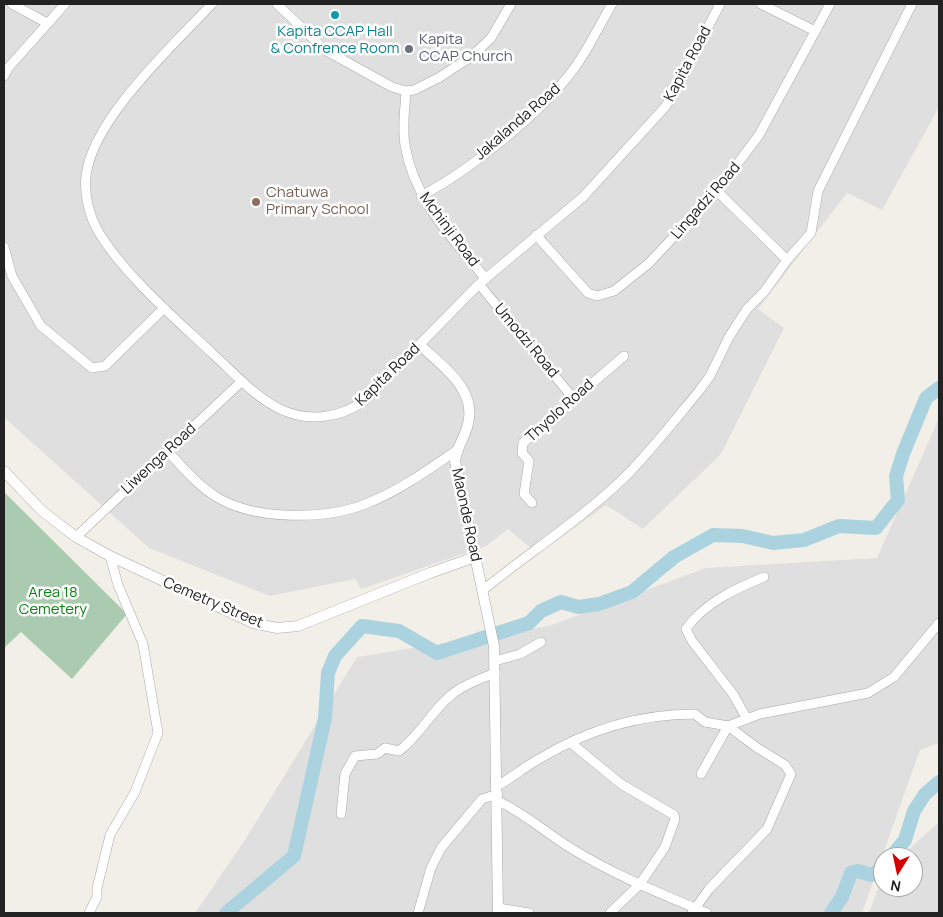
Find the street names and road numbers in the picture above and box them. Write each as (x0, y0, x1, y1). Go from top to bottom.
street label: Kapita Road (661, 23, 715, 105)
street label: Jakalanda Road (472, 80, 564, 164)
street label: Lingadzi Road (668, 159, 744, 243)
street label: Mchinji Road (415, 189, 483, 271)
street label: Umodzi Road (490, 300, 562, 382)
street label: Kapita Road (352, 340, 424, 410)
street label: Thyolo Road (522, 376, 598, 446)
street label: Liwenga Road (118, 420, 200, 498)
street label: Maonde Road (447, 467, 485, 563)
street label: Cemetry Street (160, 574, 266, 632)

